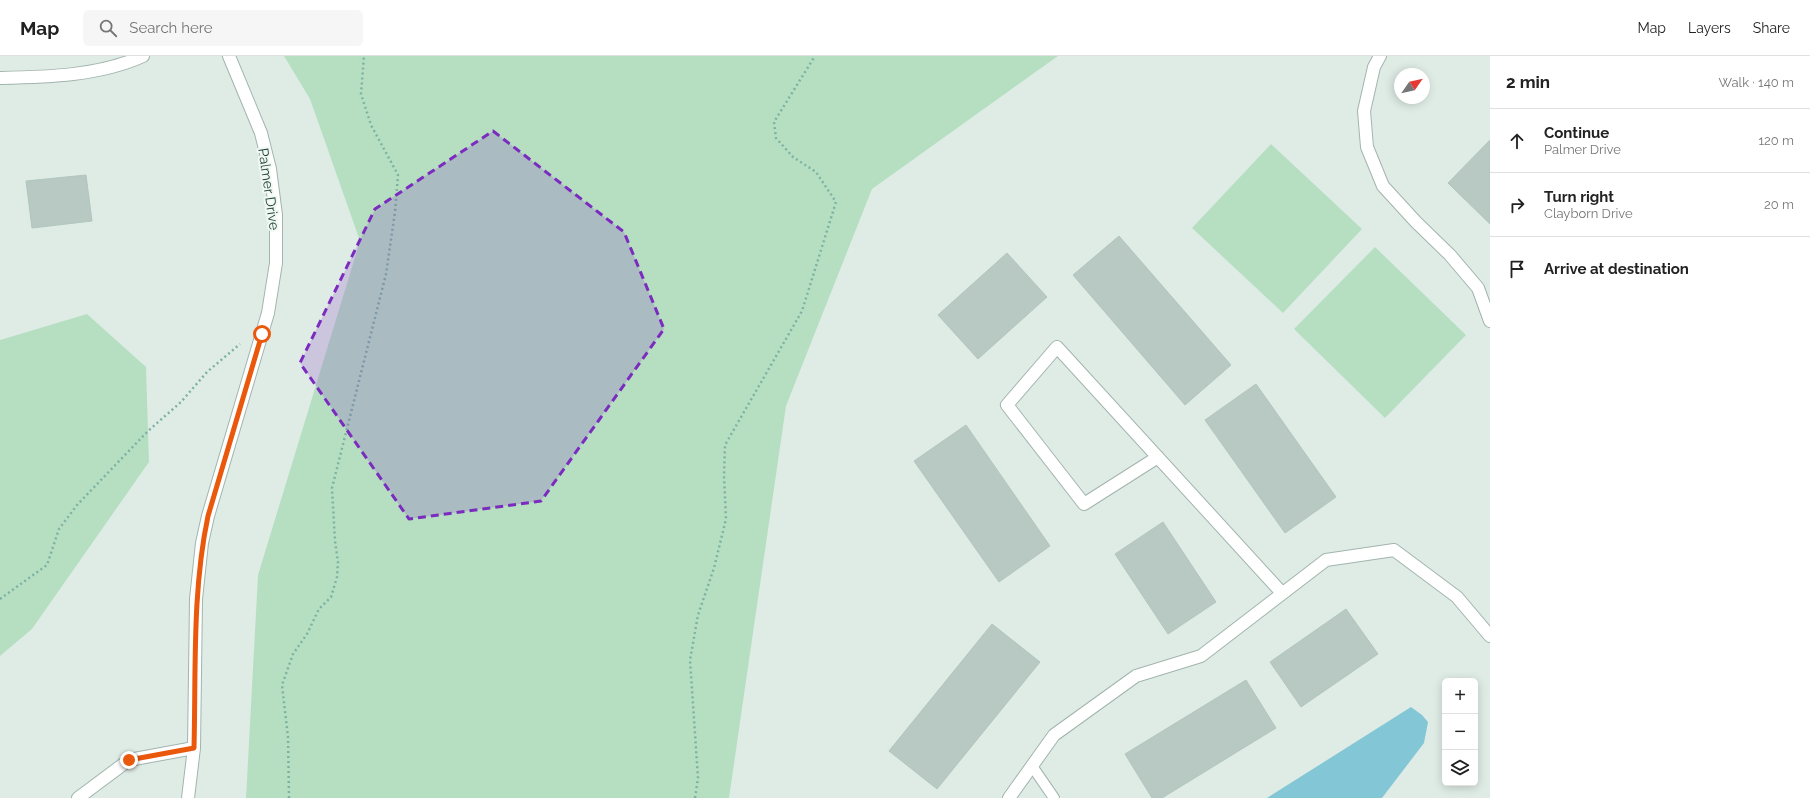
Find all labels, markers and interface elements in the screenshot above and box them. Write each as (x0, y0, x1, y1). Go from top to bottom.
search box (83, 10, 363, 46)
text: Map (20, 17, 59, 39)
icon: search (97, 17, 119, 39)
text: Search here (129, 19, 213, 37)
text: Map (1638, 20, 1666, 36)
text: Layers (1688, 20, 1731, 36)
text: Share (1753, 20, 1790, 36)
north arrow (1394, 68, 1430, 104)
text: 2 min (1506, 72, 1550, 92)
text: Walk · 140 m (1719, 75, 1794, 90)
text: Continue (1544, 124, 1609, 142)
icon: ahead (1506, 130, 1528, 152)
text: 120 m (1758, 133, 1794, 148)
text: Palmer Drive (1544, 142, 1621, 157)
street label: Palmer Drive (255, 147, 283, 231)
text: Turn right (1544, 188, 1614, 206)
icon: right (1506, 194, 1528, 216)
text: 20 m (1764, 197, 1794, 212)
text: Clayborn Drive (1544, 206, 1633, 221)
icon: arrive (1506, 258, 1528, 280)
text: Arrive at destination (1544, 260, 1689, 278)
route start (253, 325, 271, 343)
map controls (1442, 678, 1478, 786)
button: + (1442, 678, 1478, 714)
button: − (1442, 714, 1478, 750)
button: layers (1442, 750, 1478, 786)
route end (120, 751, 138, 769)

